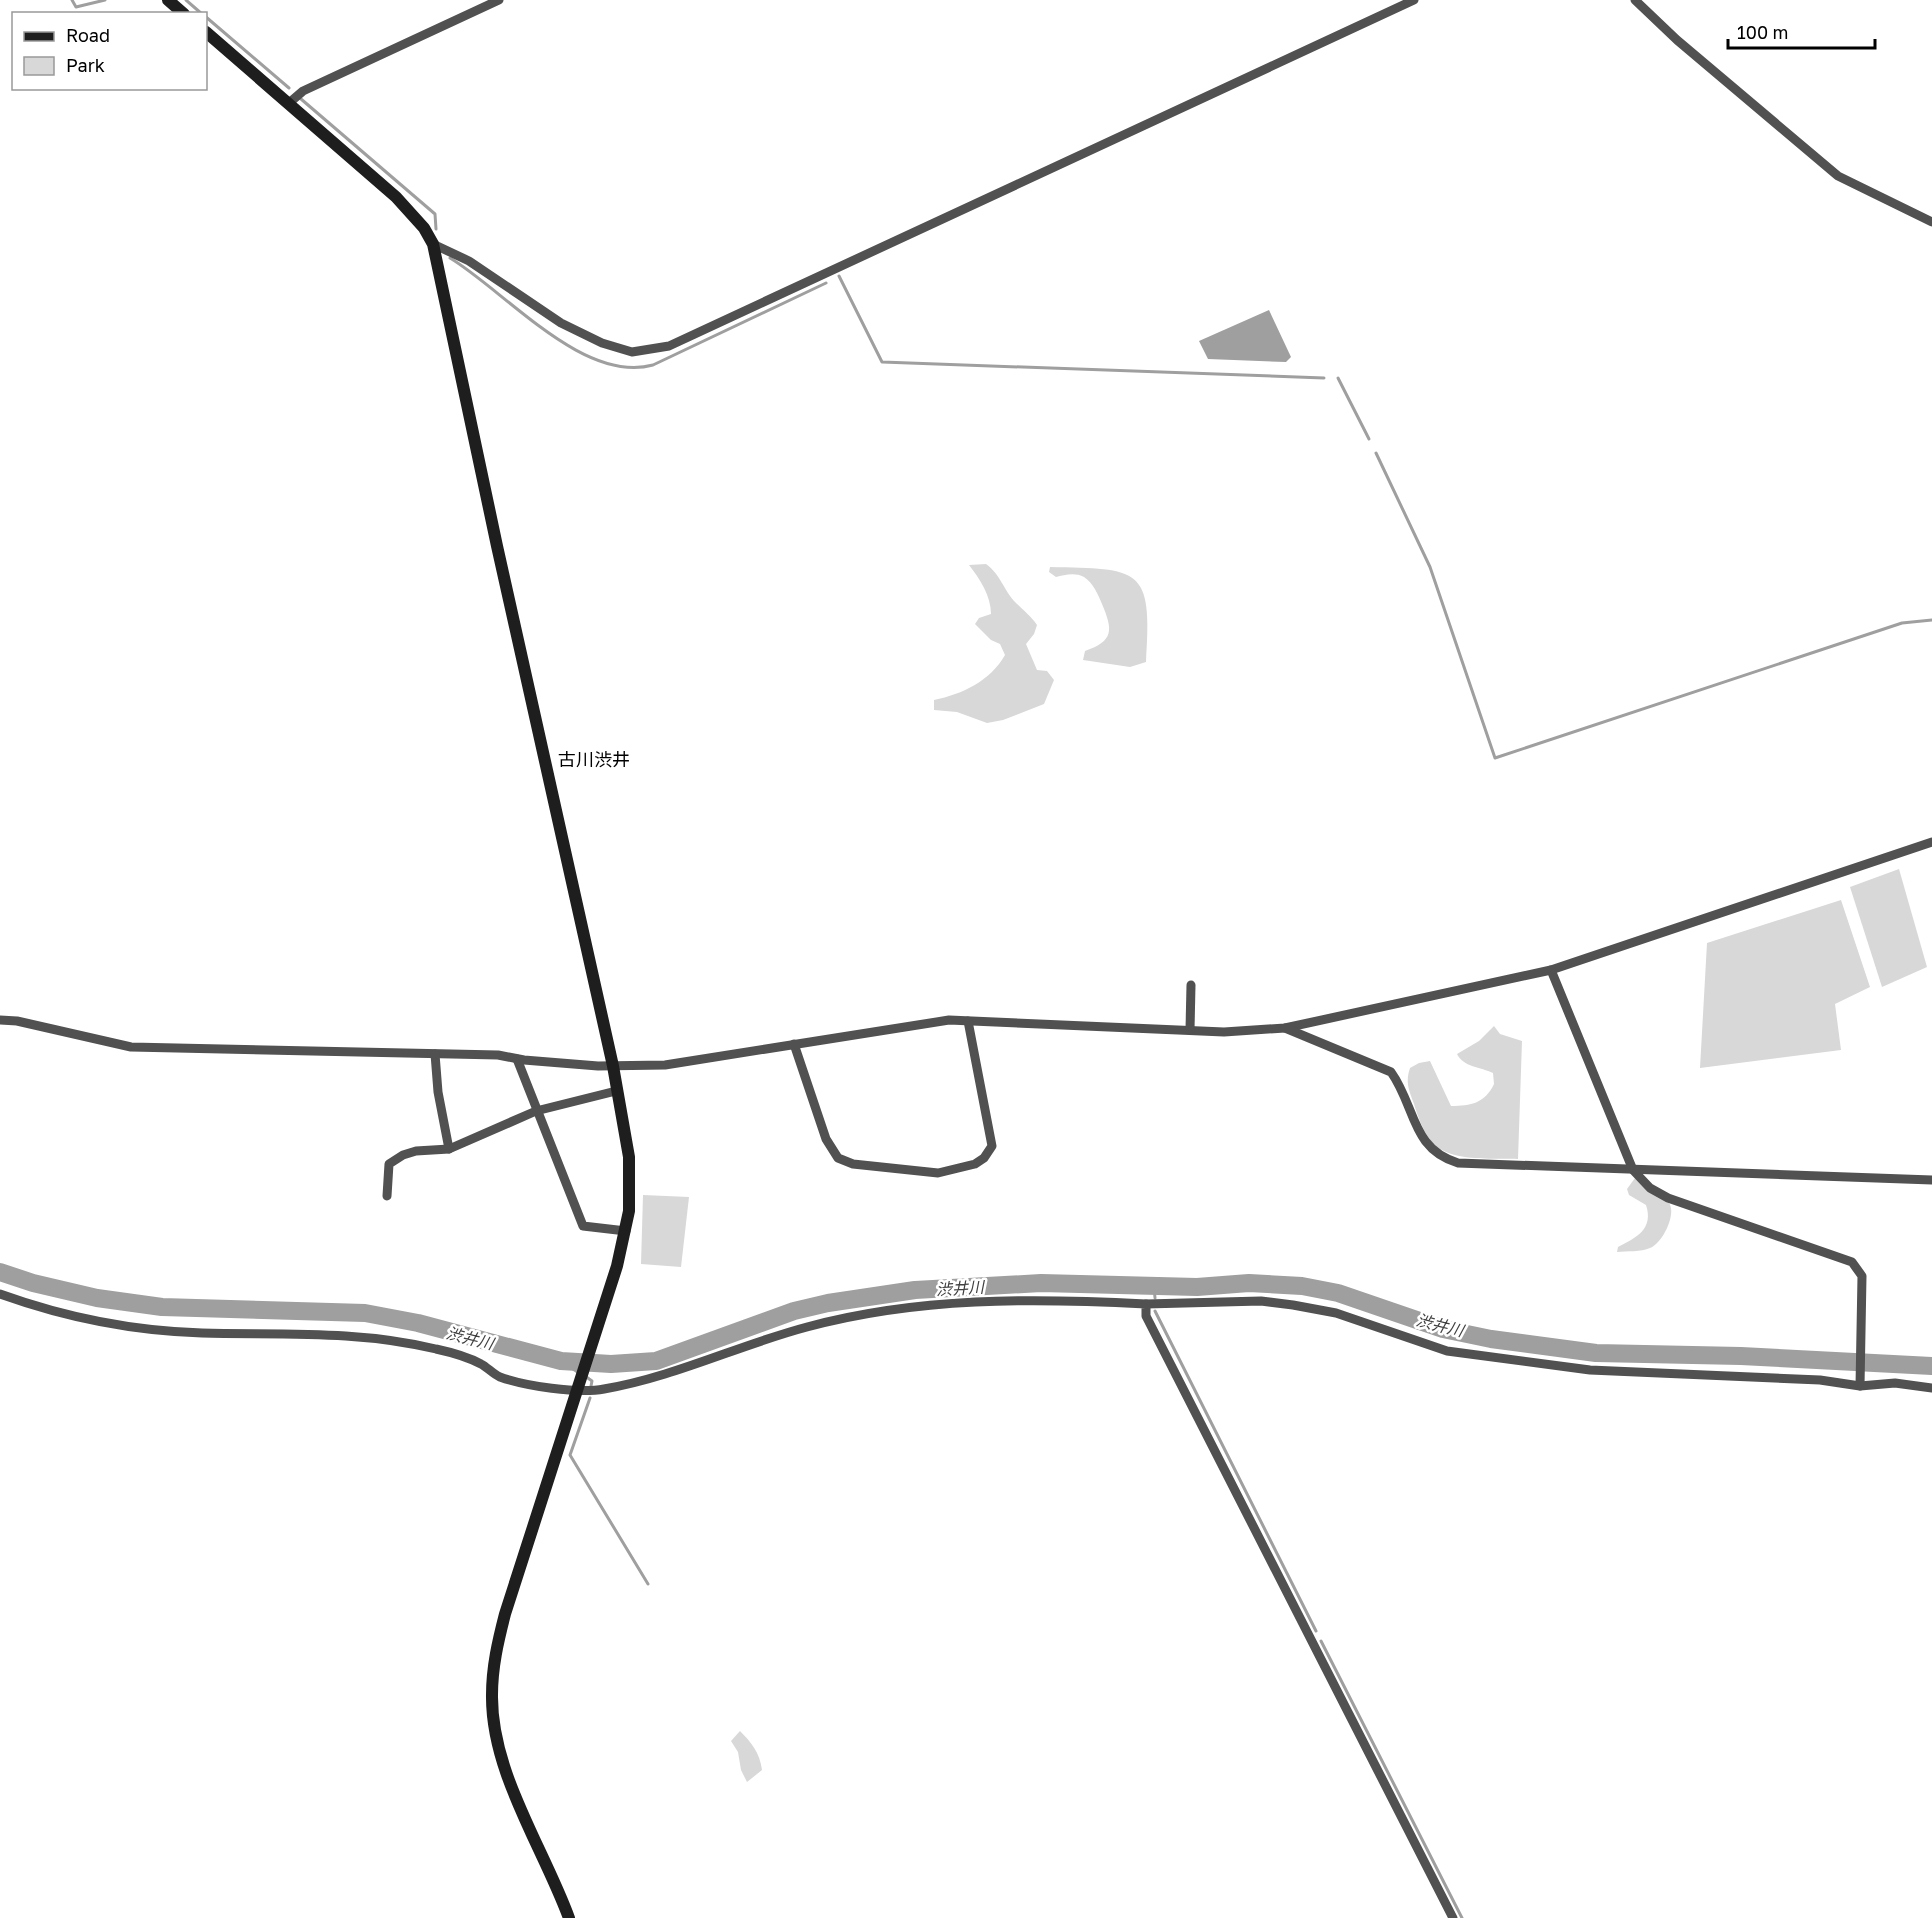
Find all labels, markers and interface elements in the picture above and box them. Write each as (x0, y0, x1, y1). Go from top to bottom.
legend (12, 12, 207, 90)
scale bar (1728, 12, 1875, 50)
text: 100 m (1737, 21, 1788, 43)
text: Road (66, 24, 110, 46)
text: Park (66, 54, 105, 76)
district label: 古川渋井 (558, 748, 630, 770)
water label: 渋井川 (936, 1277, 986, 1299)
water label: 渋井川 (1414, 1309, 1468, 1341)
water label: 渋井川 (444, 1322, 498, 1354)

